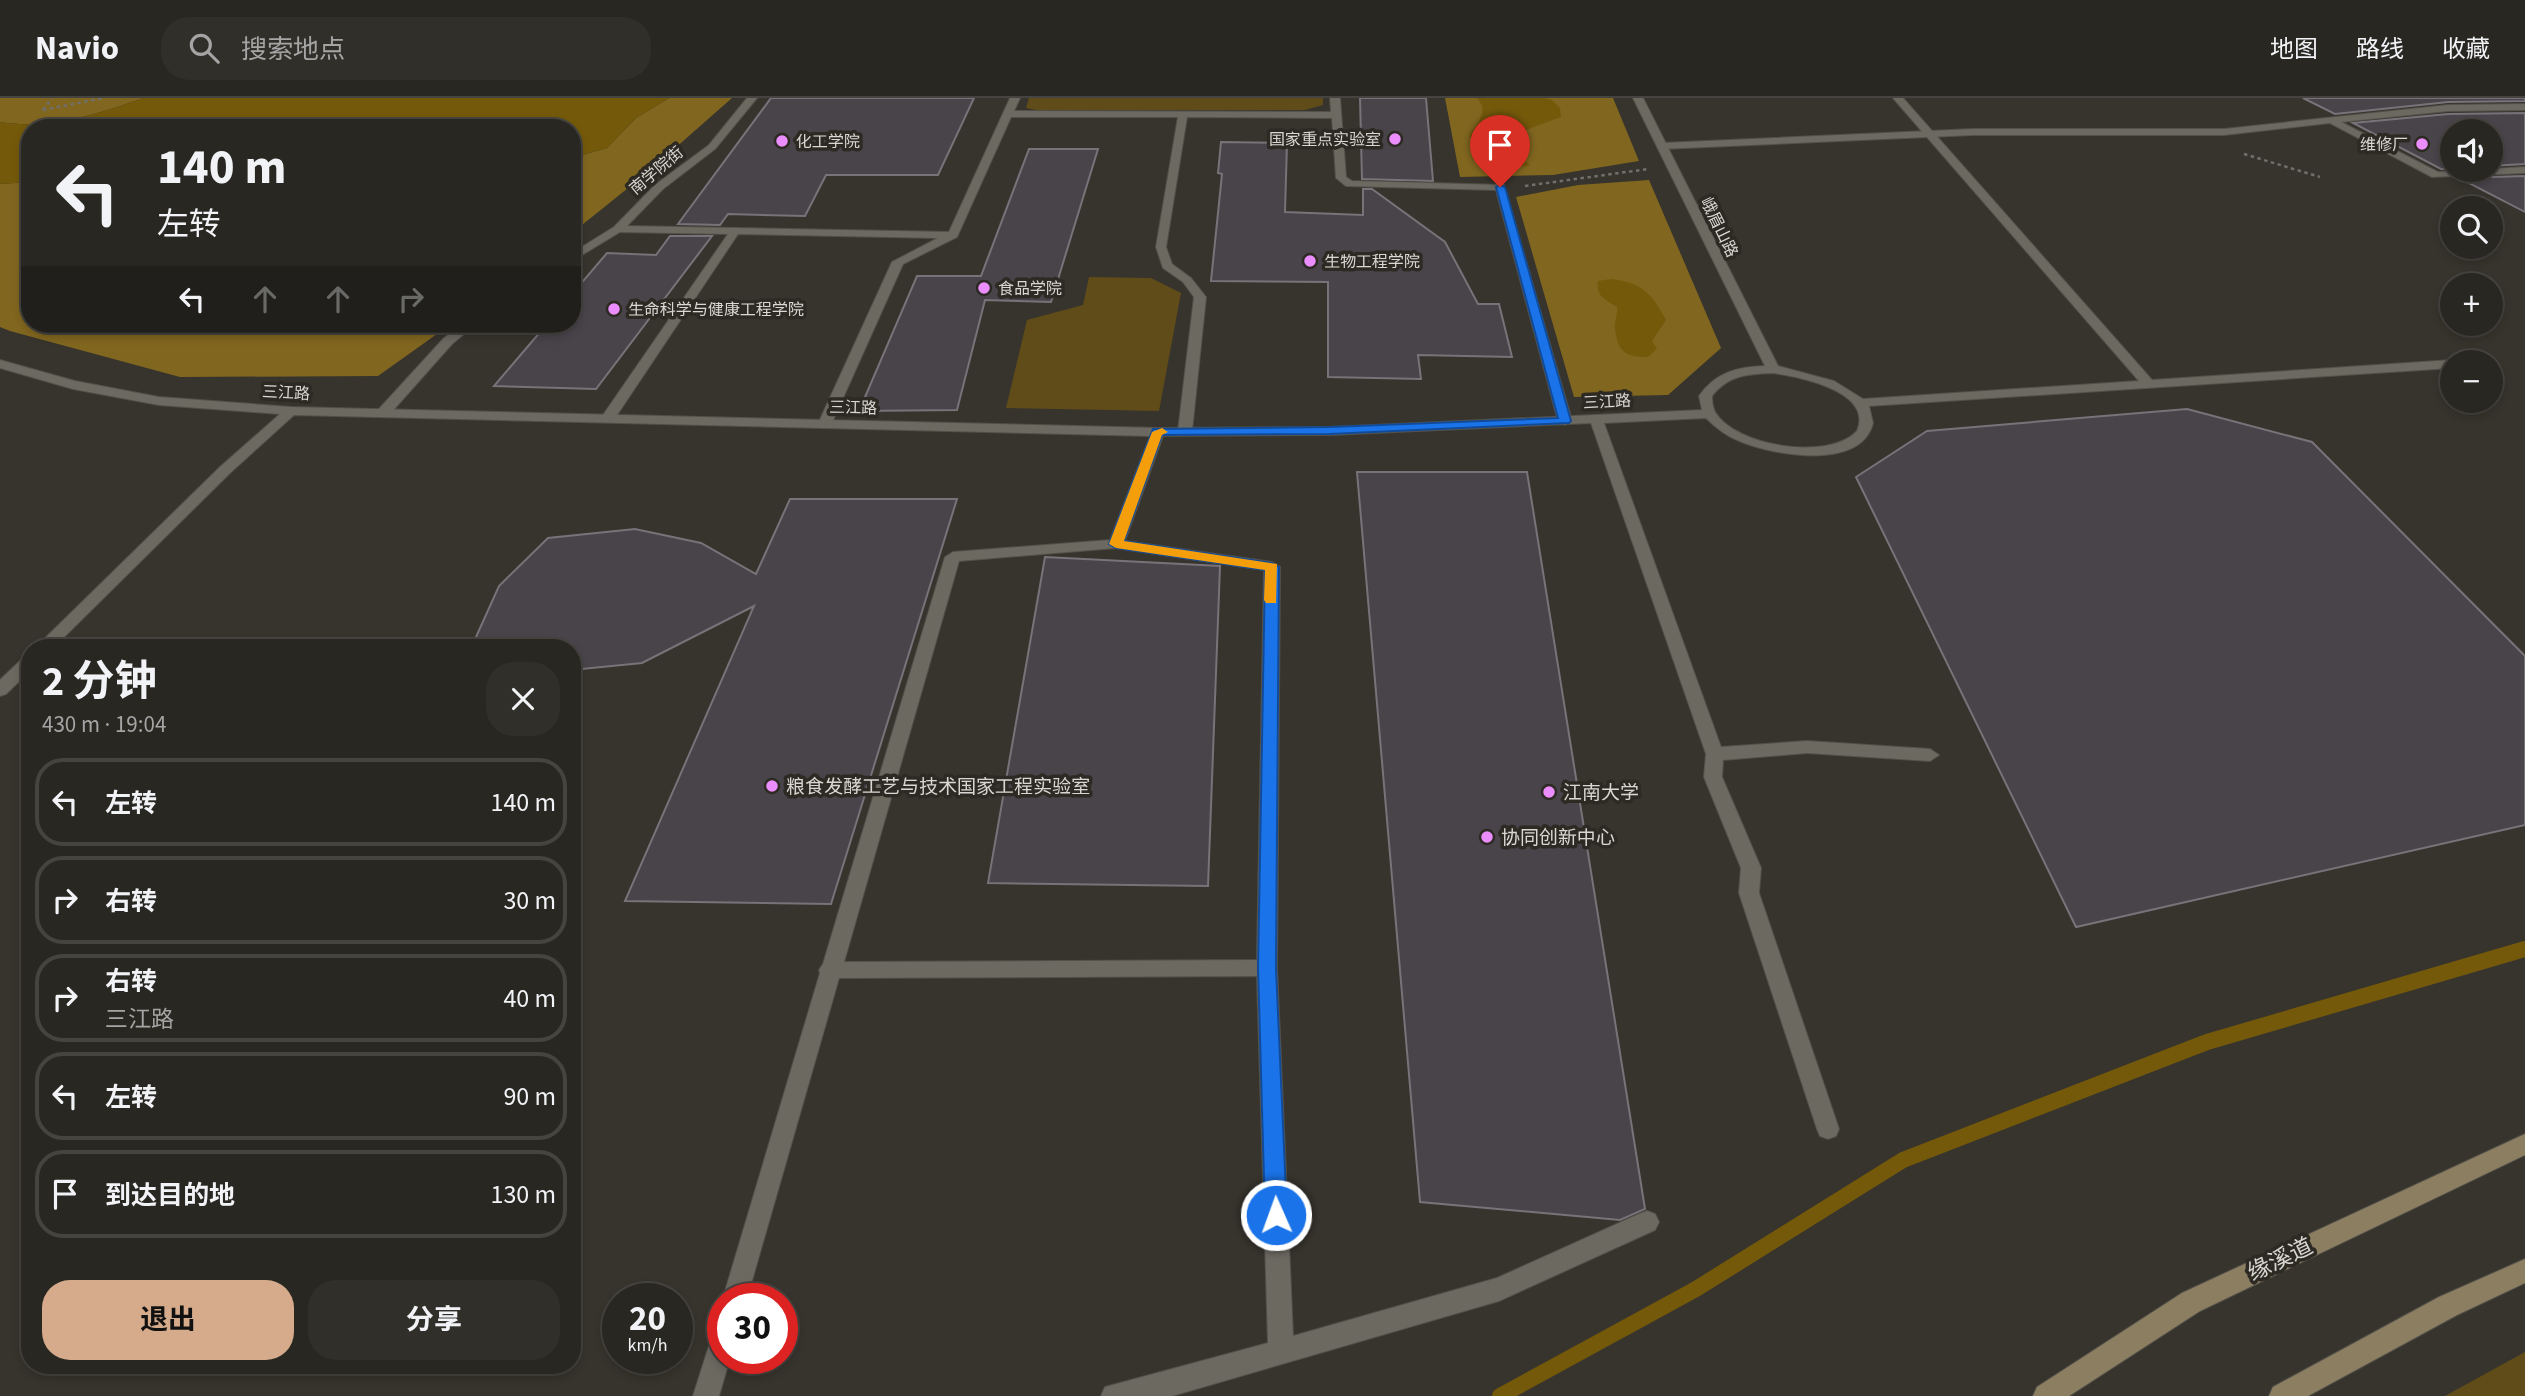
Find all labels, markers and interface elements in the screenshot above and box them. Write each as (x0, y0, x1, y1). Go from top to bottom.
search box (161, 17, 651, 80)
text: Navio (35, 25, 119, 72)
icon: search (185, 29, 223, 67)
text: 搜索地点 (241, 31, 345, 68)
text: 地图 (2270, 32, 2318, 67)
text: 路线 (2356, 32, 2404, 67)
text: 收藏 (2442, 32, 2490, 67)
pin (1470, 115, 1530, 187)
map controls (2440, 119, 2503, 413)
button: sound (2440, 119, 2503, 182)
icon: arrive (1481, 126, 1519, 164)
place label: 国家重点实验室 (1269, 129, 1381, 151)
place label: 化工学院 (796, 131, 860, 153)
marker: 国家重点实验室 (1387, 131, 1403, 147)
text: 140 m (157, 133, 286, 203)
marker: 化工学院 (774, 133, 790, 149)
place label: 维修厂 (2360, 134, 2408, 156)
marker: 维修厂 (2414, 136, 2430, 152)
street label: 南学院街 (625, 142, 688, 200)
icon: left (42, 147, 133, 238)
street label: 峨眉山路 (1695, 194, 1743, 261)
button: search (2440, 196, 2503, 259)
text: 左转 (157, 202, 221, 248)
place label: 生物工程学院 (1324, 251, 1420, 273)
marker: 生物工程学院 (1302, 253, 1318, 269)
button: + (2440, 273, 2503, 336)
place label: 食品学院 (998, 278, 1062, 300)
icon: left (173, 280, 211, 318)
icon: ahead (246, 280, 284, 318)
icon: ahead (319, 280, 357, 318)
icon: right (392, 280, 430, 318)
marker: 食品学院 (976, 280, 992, 296)
place label: 生命科学与健康工程学院 (628, 299, 804, 321)
marker: 生命科学与健康工程学院 (606, 301, 622, 317)
button: − (2440, 350, 2503, 413)
street label: 三江路 (261, 381, 310, 405)
street label: 三江路 (1583, 390, 1632, 414)
street label: 三江路 (829, 397, 877, 419)
text: 2 分钟 (42, 652, 157, 712)
button: close (486, 662, 560, 736)
text: 430 m · 19:04 (42, 708, 166, 741)
place label: 粮食发酵工艺与技术国家工程实验室 (786, 774, 1090, 801)
marker: 粮食发酵工艺与技术国家工程实验室 (764, 778, 780, 794)
place label: 江南大学 (1563, 780, 1639, 807)
icon: left (46, 783, 84, 821)
text: 140 m (490, 784, 556, 821)
marker: 江南大学 (1541, 784, 1557, 800)
text: 左转 (105, 785, 157, 822)
place label: 协同创新中心 (1501, 825, 1615, 852)
marker: 协同创新中心 (1479, 829, 1495, 845)
icon: right (46, 881, 84, 919)
text: 30 m (503, 882, 556, 919)
text: 右转 (105, 883, 157, 920)
text: 右转 (105, 963, 157, 1000)
icon: right (46, 979, 84, 1017)
text: 40 m (503, 980, 556, 1017)
text: 三江路 (105, 1003, 174, 1036)
icon: left (46, 1077, 84, 1115)
text: 90 m (503, 1078, 556, 1115)
text: 左转 (105, 1079, 157, 1116)
icon: arrive (46, 1175, 84, 1213)
text: 130 m (490, 1176, 556, 1213)
text: 到达目的地 (105, 1177, 235, 1214)
position arrow (1239, 1178, 1313, 1252)
street label: 缘溪道 (2242, 1229, 2318, 1289)
button: 退出 (42, 1280, 294, 1360)
button: 分享 (308, 1280, 560, 1360)
speed limit sign: 30 (707, 1283, 798, 1374)
text: 20 (629, 1294, 666, 1344)
text: km/h (628, 1333, 667, 1358)

